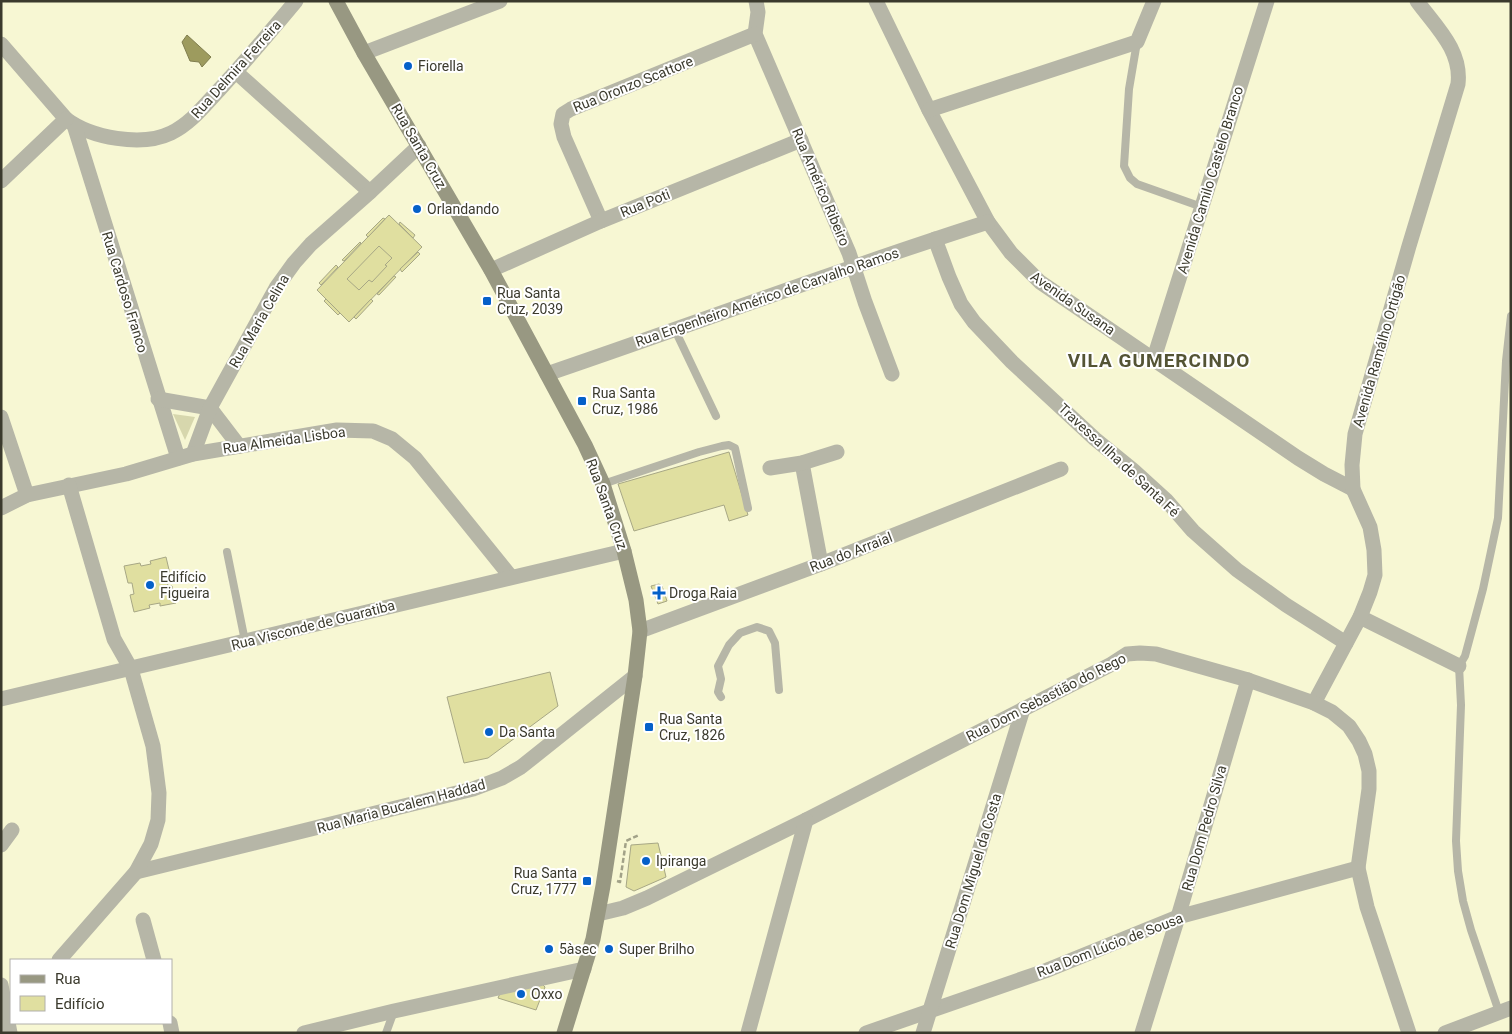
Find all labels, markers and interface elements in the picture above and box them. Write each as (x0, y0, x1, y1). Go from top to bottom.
street label: Rua Delmira Ferreira (188, 17, 284, 121)
street label: Rua Oronzo Scattore (571, 53, 695, 115)
place label: Fiorella (418, 58, 464, 74)
marker: Fiorella (402, 60, 414, 72)
street label: Avenida Camilo Castelo Branco (1174, 84, 1246, 276)
street label: Rua Santa Cruz (388, 101, 450, 191)
street label: Rua Américo Ribeiro (789, 126, 853, 248)
street label: Rua Poti (618, 186, 672, 220)
place label: Orlandando (427, 201, 499, 217)
marker: Orlandando (411, 203, 423, 215)
street label: Rua Cardoso Franco (99, 229, 151, 355)
street label: Rua Engenheiro Américo de Carvalho Ramos (633, 244, 901, 350)
street label: Avenida Susana (1028, 268, 1118, 338)
street label: Rua Maria Celina (226, 271, 292, 371)
street label: Avenida Ramálho Ortigão (1350, 273, 1408, 429)
place label: Rua Santa Cruz, 2039 (497, 285, 563, 317)
marker: Rua Santa Cruz, 2039 (481, 295, 493, 307)
district label: VILA GUMERCINDO (1068, 349, 1250, 372)
place label: Rua Santa Cruz, 1986 (592, 385, 658, 417)
marker: Rua Santa Cruz, 1986 (576, 395, 588, 407)
street label: Travessa Ilha de Santa Fé (1056, 400, 1182, 520)
street label: Rua Almeida Lisboa (222, 423, 346, 457)
street label: Rua Santa Cruz (583, 456, 631, 552)
street label: Rua do Arraial (807, 529, 895, 575)
place label: Edifício Figueira (160, 569, 210, 601)
marker: Edifício Figueira (144, 579, 156, 591)
place label: Droga Raia (669, 585, 737, 601)
marker: Droga Raia (653, 587, 665, 599)
street label: Rua Visconde de Guaratiba (230, 597, 396, 653)
street label: Rua Dom Sebastião do Rego (963, 650, 1129, 744)
place label: Rua Santa Cruz, 1826 (659, 711, 725, 743)
marker: Rua Santa Cruz, 1826 (643, 721, 655, 733)
place label: Da Santa (499, 724, 555, 740)
marker: Da Santa (483, 726, 495, 738)
street label: Rua Dom Pedro Silva (1178, 763, 1230, 893)
street label: Rua Maria Bucalem Haddad (315, 776, 487, 836)
street label: Rua Dom Miguel da Costa (942, 791, 1004, 951)
place label: Ipiranga (656, 853, 706, 869)
marker: Ipiranga (640, 855, 652, 867)
place label: Rua Santa Cruz, 1777 (511, 865, 577, 897)
marker: Rua Santa Cruz, 1777 (581, 875, 593, 887)
street label: Rua Dom Lúcio de Sousa (1035, 910, 1185, 980)
place label: 5àsec (559, 941, 596, 957)
place label: Super Brilho (619, 941, 695, 957)
marker: 5àsec (543, 943, 555, 955)
marker: Super Brilho (603, 943, 615, 955)
legend (10, 959, 172, 1024)
text: Rua (55, 970, 81, 988)
place label: Oxxo (531, 986, 562, 1002)
marker: Oxxo (515, 988, 527, 1000)
text: Edifício (55, 995, 104, 1013)

